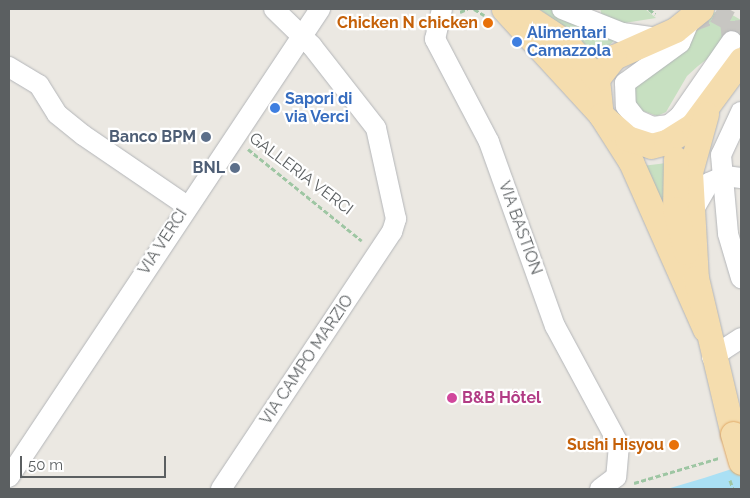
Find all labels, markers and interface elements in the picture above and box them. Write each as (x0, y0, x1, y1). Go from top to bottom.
place label: Chicken N chicken (337, 13, 478, 33)
marker: Chicken N chicken (482, 17, 494, 29)
place label: Alimentari Camazzola (527, 23, 611, 61)
marker: Alimentari Camazzola (511, 36, 523, 48)
place label: Sapori di via Verci (285, 89, 352, 127)
marker: Sapori di via Verci (269, 102, 281, 114)
place label: Banco BPM (109, 127, 196, 147)
street label: GALLERIA VERCI (245, 128, 357, 220)
marker: Banco BPM (200, 131, 212, 143)
place label: BNL (193, 158, 225, 178)
marker: BNL (229, 162, 241, 174)
street label: VIA BASTION (494, 178, 546, 278)
street label: VIA VERCI (134, 205, 192, 279)
street label: VIA CAMPO MARZIO (256, 291, 358, 429)
place label: B&B Hôtel (462, 388, 541, 408)
marker: B&B Hôtel (446, 392, 458, 404)
place label: Sushi Hisyou (567, 435, 664, 455)
marker: Sushi Hisyou (668, 439, 680, 451)
scale bar (22, 446, 169, 478)
text: 50 m (28, 456, 63, 474)

